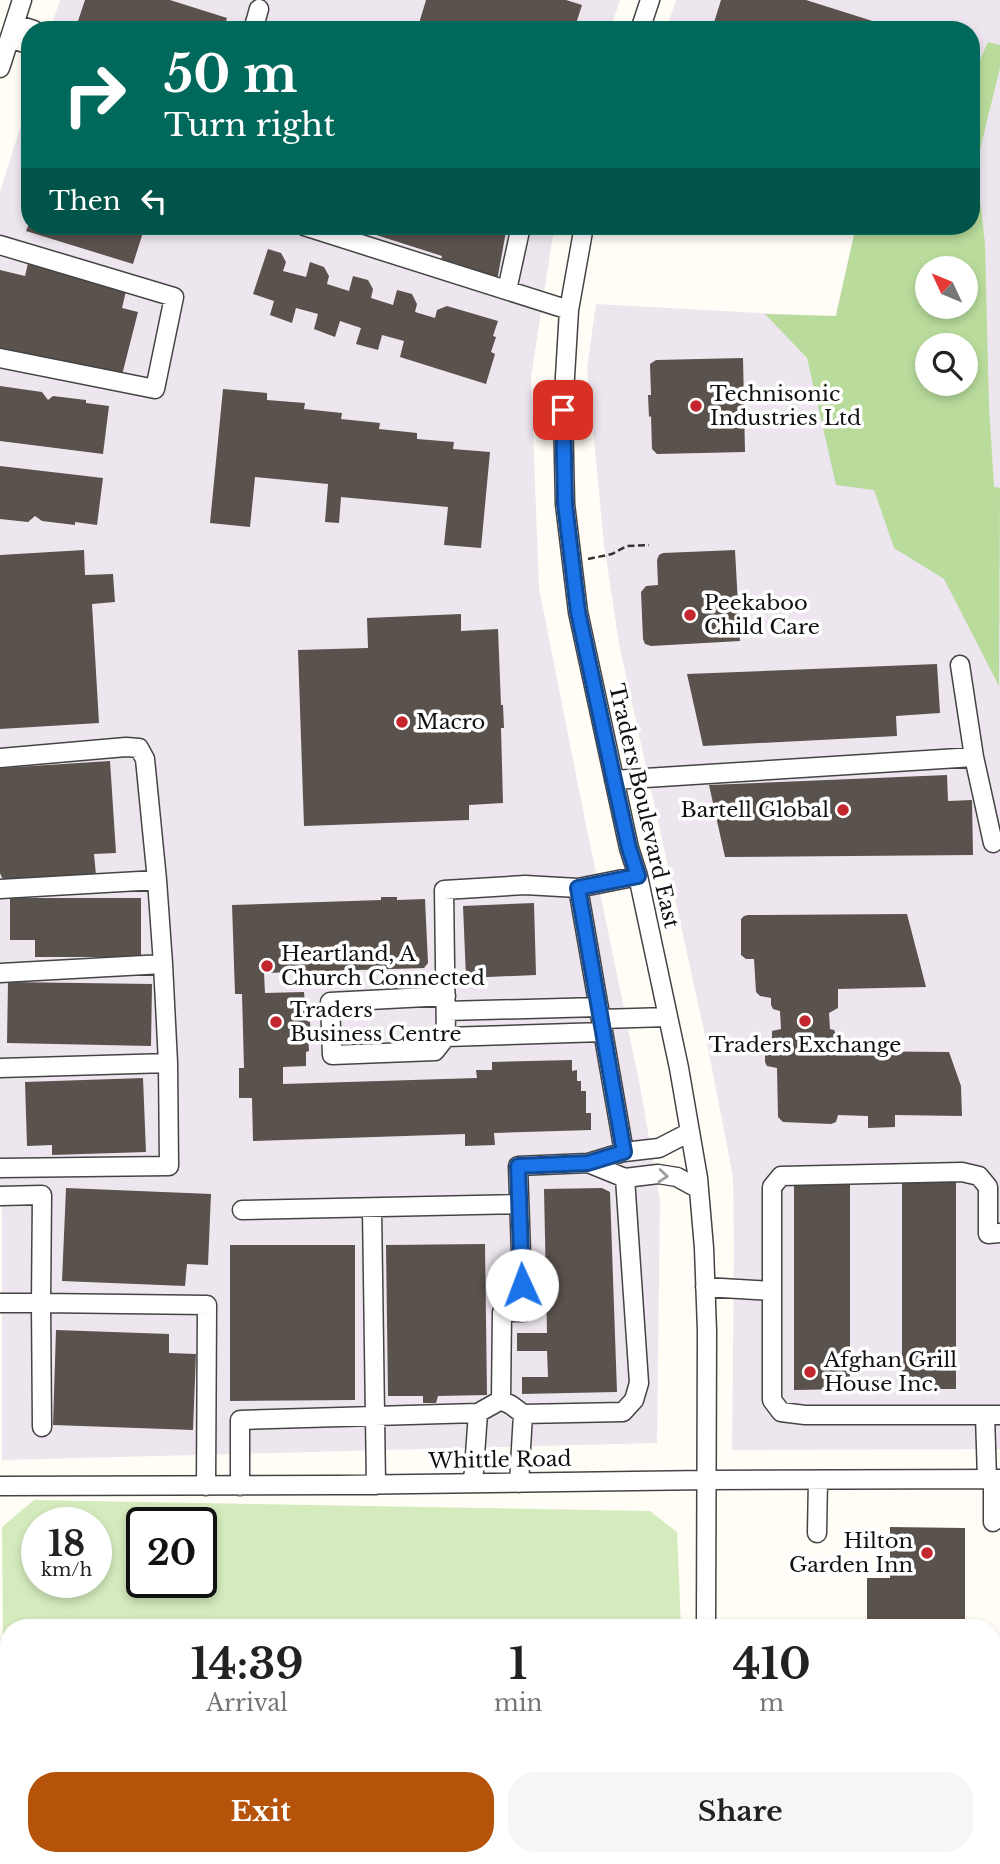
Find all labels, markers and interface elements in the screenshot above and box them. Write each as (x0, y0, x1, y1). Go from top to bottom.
text: 50 m (164, 44, 297, 105)
icon: right (49, 49, 140, 140)
text: Turn right (164, 105, 335, 145)
icon: left (135, 182, 173, 220)
text: Then (49, 185, 121, 217)
north arrow (915, 256, 978, 318)
map controls (915, 256, 978, 396)
button: search (915, 333, 978, 396)
pin (533, 380, 593, 440)
place label: Technisonic Industries Ltd (710, 381, 861, 431)
icon: arrive (544, 391, 582, 429)
marker: Technisonic Industries Ltd (688, 398, 704, 414)
place label: Peekaboo Child Care (704, 590, 820, 640)
marker: Peekaboo Child Care (682, 607, 698, 623)
street label: Traders Boulevard East (603, 681, 685, 931)
place label: Macro (416, 709, 485, 735)
marker: Macro (394, 714, 410, 730)
place label: Bartell Global (681, 797, 829, 823)
marker: Bartell Global (835, 802, 851, 818)
place label: Heartland, A Church Connected (281, 941, 485, 991)
marker: Heartland, A Church Connected (259, 958, 275, 974)
place label: Traders Business Centre (290, 997, 461, 1047)
marker: Traders Exchange (797, 1013, 813, 1029)
marker: Traders Business Centre (268, 1014, 284, 1030)
place label: Traders Exchange (709, 1032, 901, 1058)
one-way arrow (658, 1168, 669, 1183)
position arrow (485, 1248, 559, 1322)
place label: Afghan Grill House Inc. (823, 1347, 957, 1397)
marker: Afghan Grill House Inc. (802, 1364, 818, 1380)
street label: Whittle Road (427, 1446, 572, 1474)
speed limit sign: 20 (126, 1507, 217, 1598)
text: 18 (48, 1522, 85, 1565)
place label: Hilton Garden Inn (789, 1528, 913, 1578)
marker: Hilton Garden Inn (919, 1545, 935, 1561)
text: km/h (41, 1559, 92, 1581)
text: 14:39 (190, 1638, 304, 1690)
text: 1 (509, 1638, 527, 1690)
text: 410 (733, 1638, 811, 1690)
text: Arrival (206, 1689, 288, 1717)
text: min (494, 1689, 542, 1717)
text: m (759, 1689, 784, 1717)
button: Exit (28, 1772, 494, 1852)
button: Share (508, 1772, 973, 1852)

